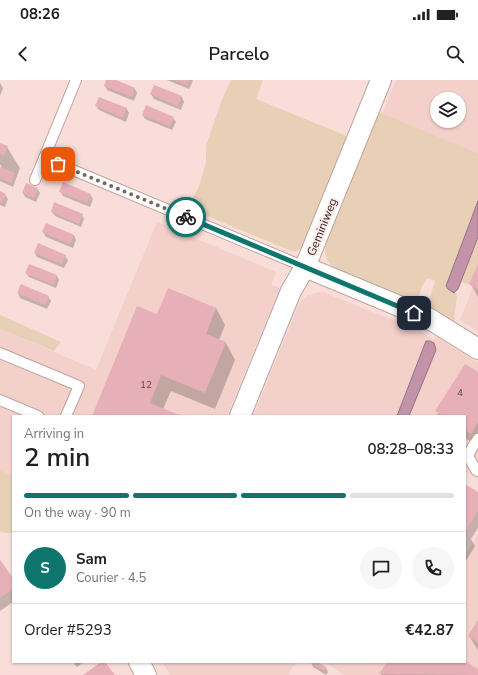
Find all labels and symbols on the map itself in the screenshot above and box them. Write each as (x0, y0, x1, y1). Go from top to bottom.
pin (41, 147, 75, 181)
street label: Geminiweg (303, 196, 341, 258)
courier (166, 197, 206, 237)
pin (397, 296, 431, 330)
house number: 12 (140, 378, 152, 392)
house number: 4 (457, 386, 463, 400)

